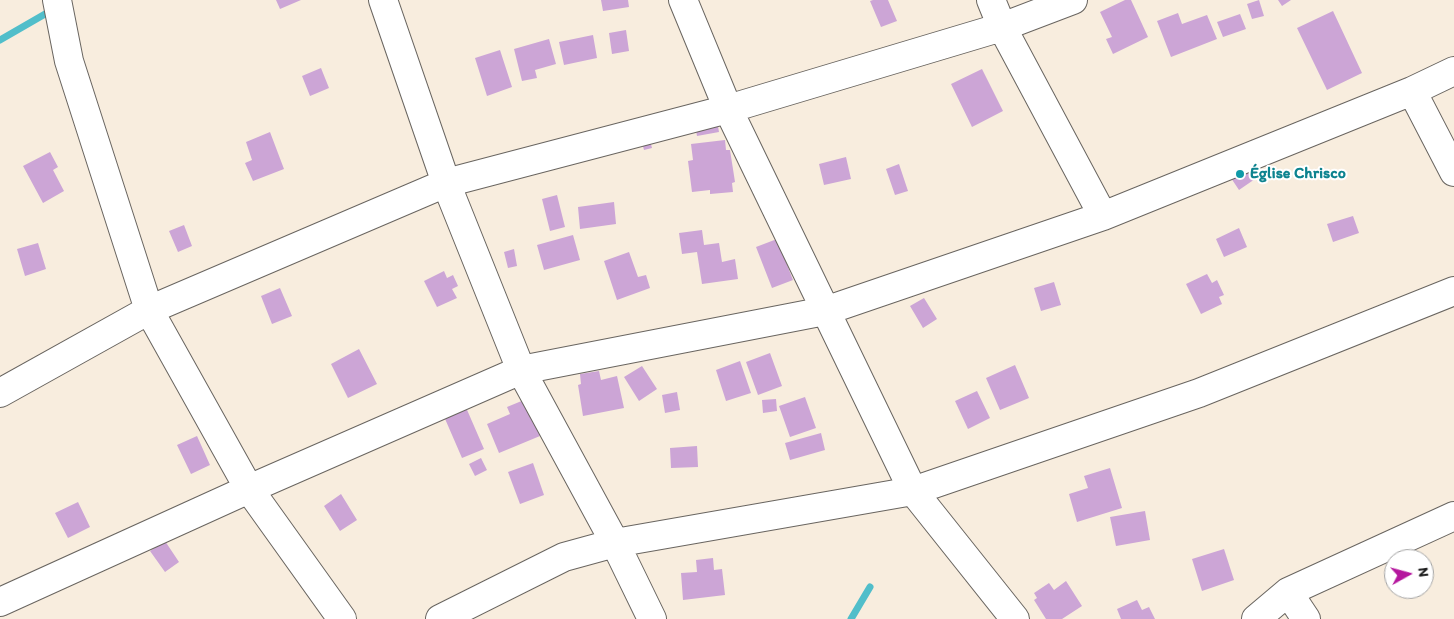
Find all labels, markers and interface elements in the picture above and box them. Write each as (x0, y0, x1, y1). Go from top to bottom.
place label: Église Chrisco (1250, 164, 1346, 184)
marker: Église Chrisco (1234, 168, 1246, 180)
north arrow (1384, 549, 1434, 599)
text: N (1414, 566, 1432, 578)

